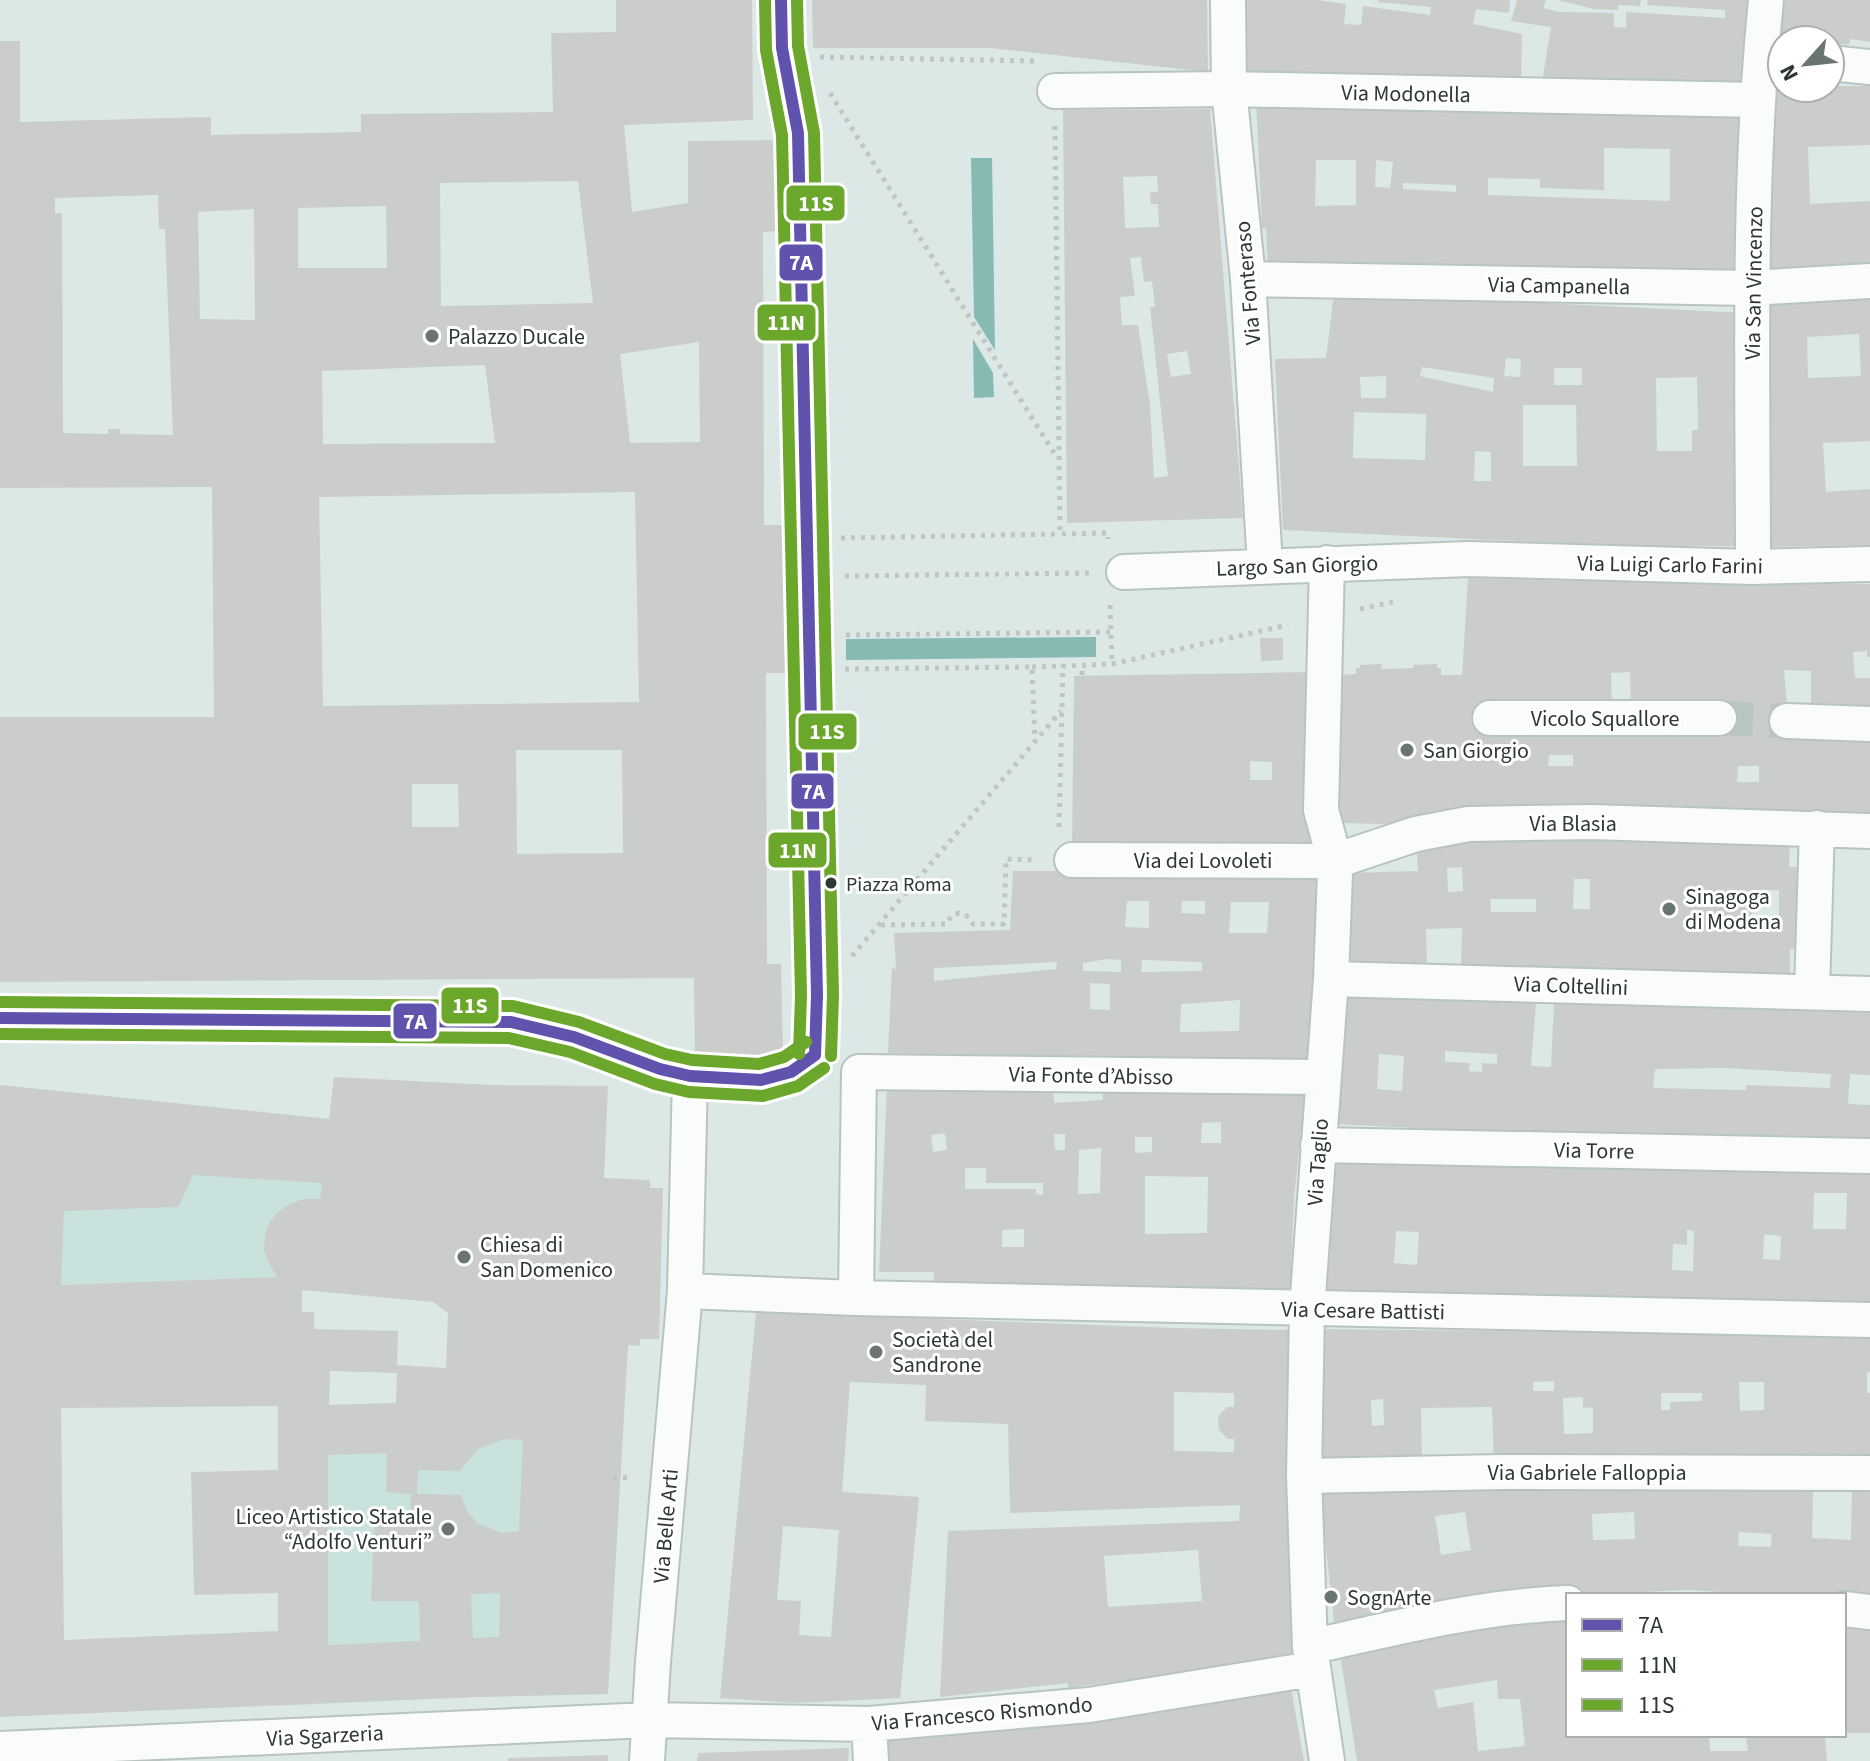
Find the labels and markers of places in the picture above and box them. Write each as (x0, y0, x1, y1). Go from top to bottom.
place label: Palazzo Ducale (448, 321, 585, 353)
marker: Palazzo Ducale (423, 327, 441, 345)
place label: San Giorgio (1423, 735, 1529, 767)
marker: San Giorgio (1398, 741, 1416, 759)
place label: Piazza Roma (846, 871, 952, 899)
marker: Piazza Roma (823, 875, 839, 891)
place label: Sinagoga di Modena (1685, 881, 1781, 938)
marker: Sinagoga di Modena (1660, 900, 1678, 918)
place label: Chiesa di San Domenico (480, 1229, 613, 1286)
marker: Chiesa di San Domenico (455, 1248, 473, 1266)
place label: Società del Sandrone (892, 1324, 993, 1381)
marker: Società del Sandrone (867, 1343, 885, 1361)
place label: Liceo Artistico Statale “Adolfo Venturi” (236, 1501, 432, 1558)
marker: Liceo Artistico Statale “Adolfo Venturi” (439, 1520, 457, 1538)
place label: SognArte (1347, 1582, 1432, 1614)
marker: SognArte (1322, 1588, 1340, 1606)

